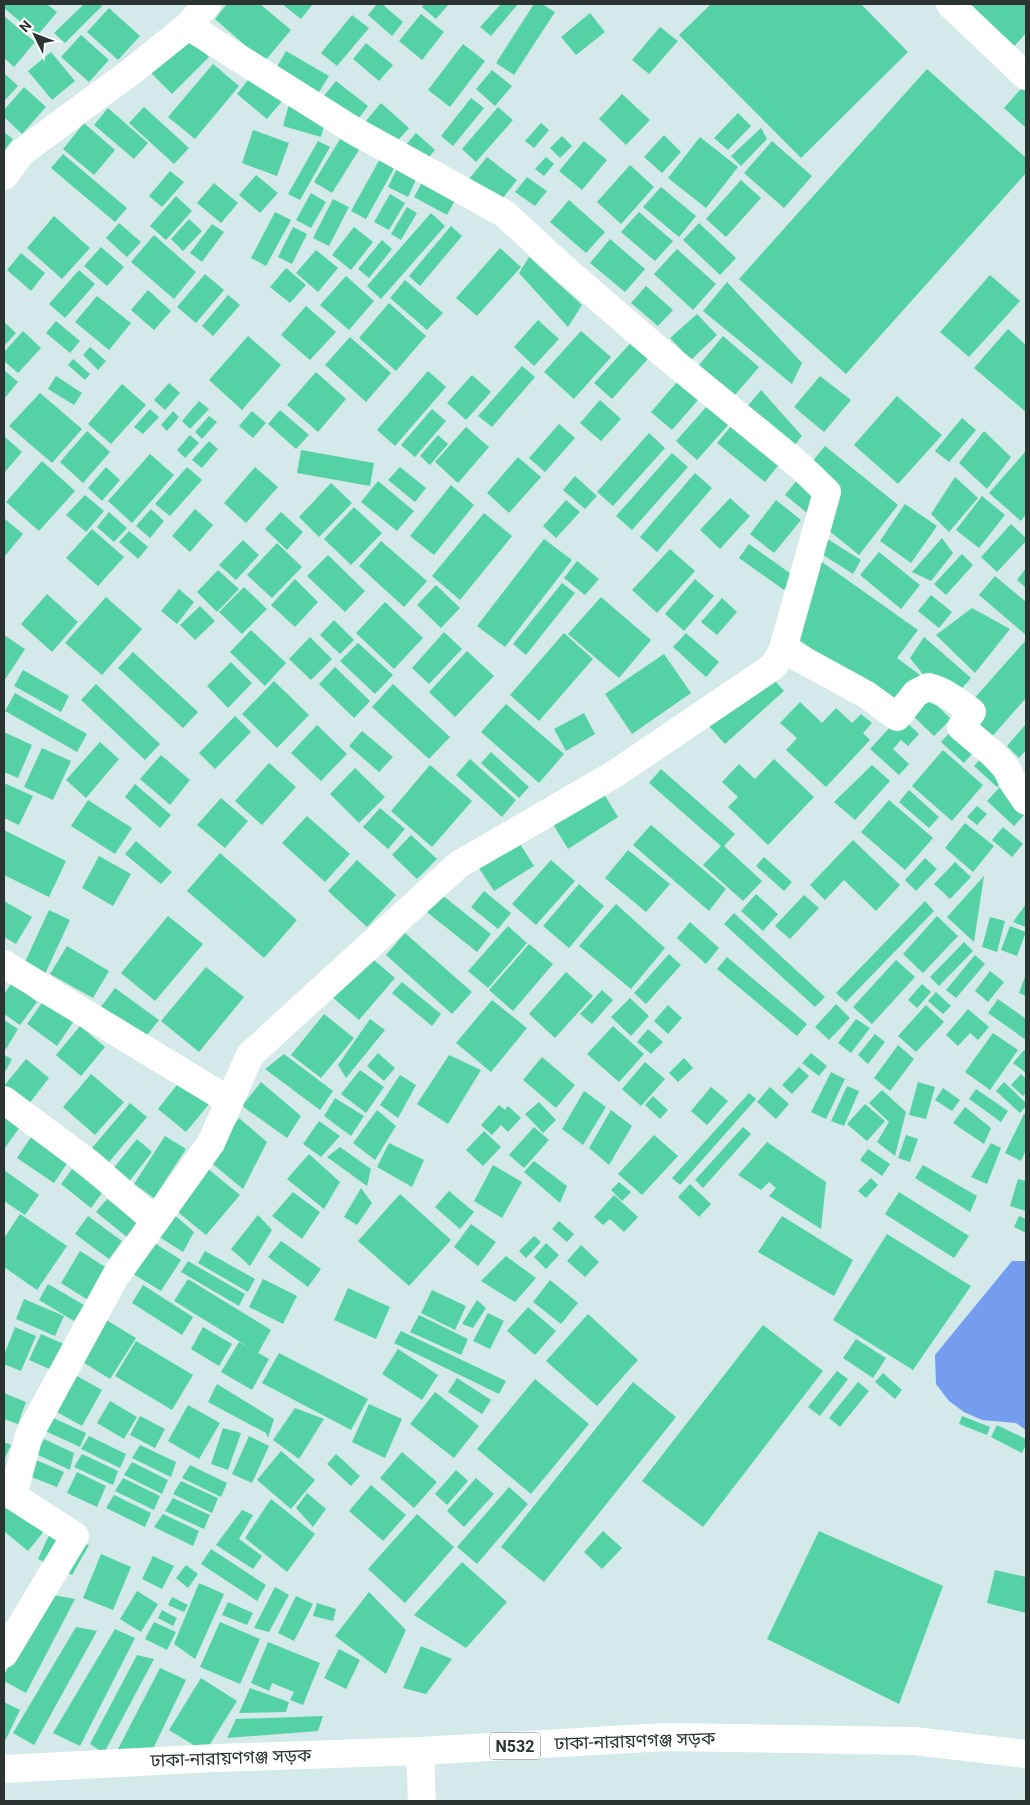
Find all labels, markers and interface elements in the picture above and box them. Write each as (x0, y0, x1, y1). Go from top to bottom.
north arrow (10, 10, 60, 60)
text: N (16, 17, 35, 35)
street label: ঢাকা-নারায়ণগঞ্জ সড়ক (553, 1727, 716, 1754)
road number: N532 (490, 1732, 540, 1760)
street label: ঢাকা-নারায়ণগঞ্জ সড়ক (149, 1744, 312, 1771)

